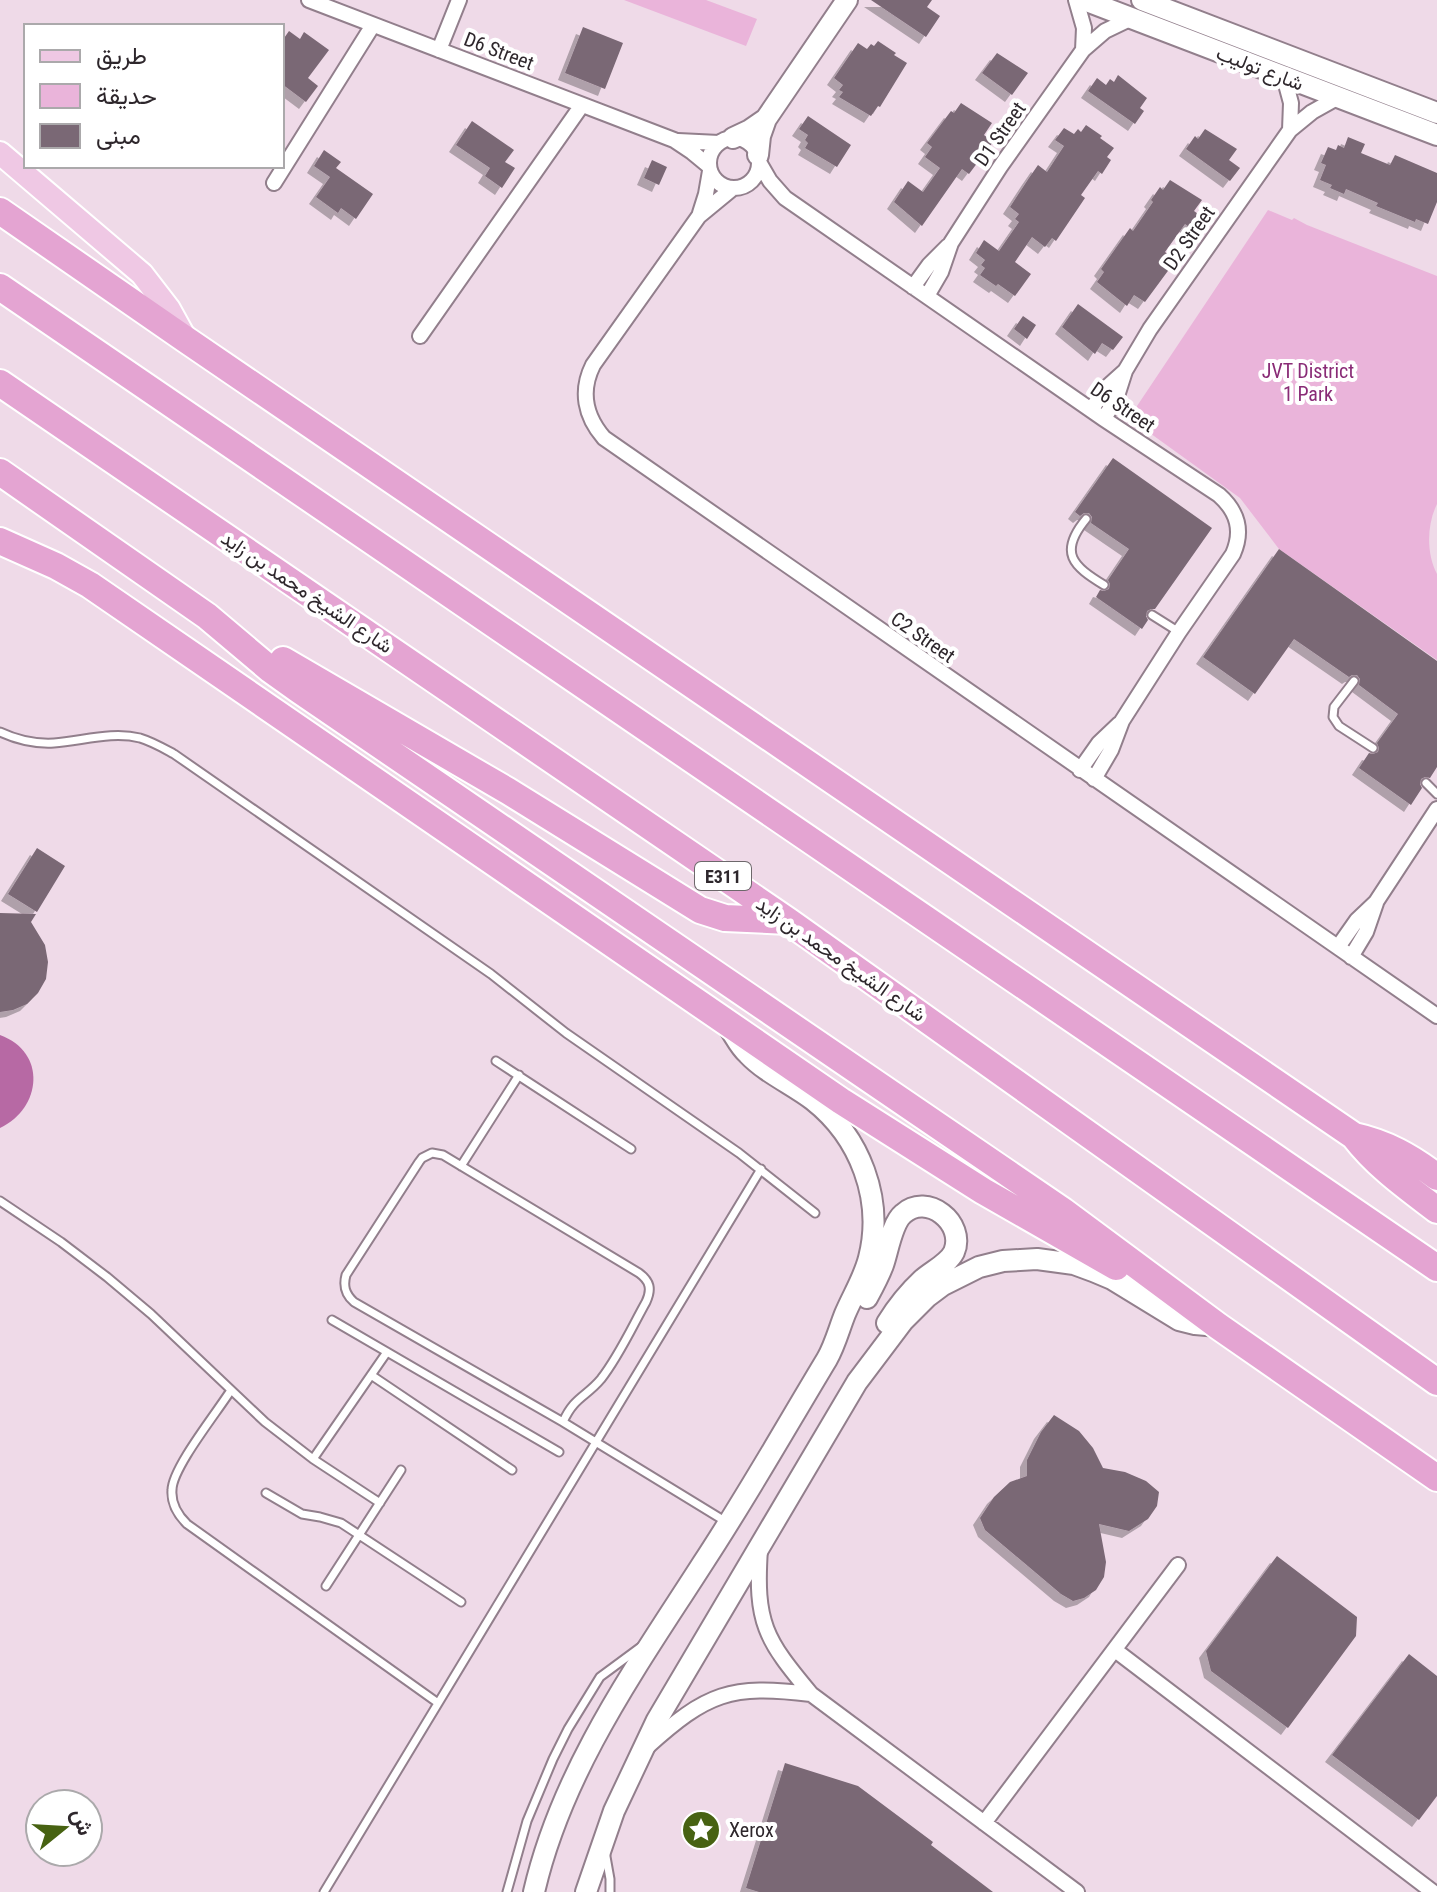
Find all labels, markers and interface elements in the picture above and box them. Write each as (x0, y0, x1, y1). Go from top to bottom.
legend (24, 24, 284, 168)
street label: D6 Street (461, 27, 537, 75)
street label: شارع توليب (1212, 40, 1307, 97)
text: طريق (96, 42, 147, 71)
text: حديقة (96, 82, 157, 110)
street label: D1 Street (969, 97, 1031, 171)
text: مبنى (96, 122, 141, 150)
street label: D2 Street (1158, 201, 1220, 275)
park label: JVT District 1 Park (1262, 359, 1354, 406)
street label: D6 Street (1086, 377, 1160, 437)
street label: شارع الشيخ محمد بن زايد (216, 526, 397, 660)
street label: C2 Street (886, 606, 960, 668)
road number: E311 (695, 862, 751, 890)
street label: شارع الشيخ محمد بن زايد (750, 891, 930, 1028)
north arrow (24, 1788, 104, 1868)
text: ش (66, 1806, 99, 1839)
place icon: Xerox (680, 1809, 722, 1851)
place label: Xerox (729, 1818, 774, 1842)

